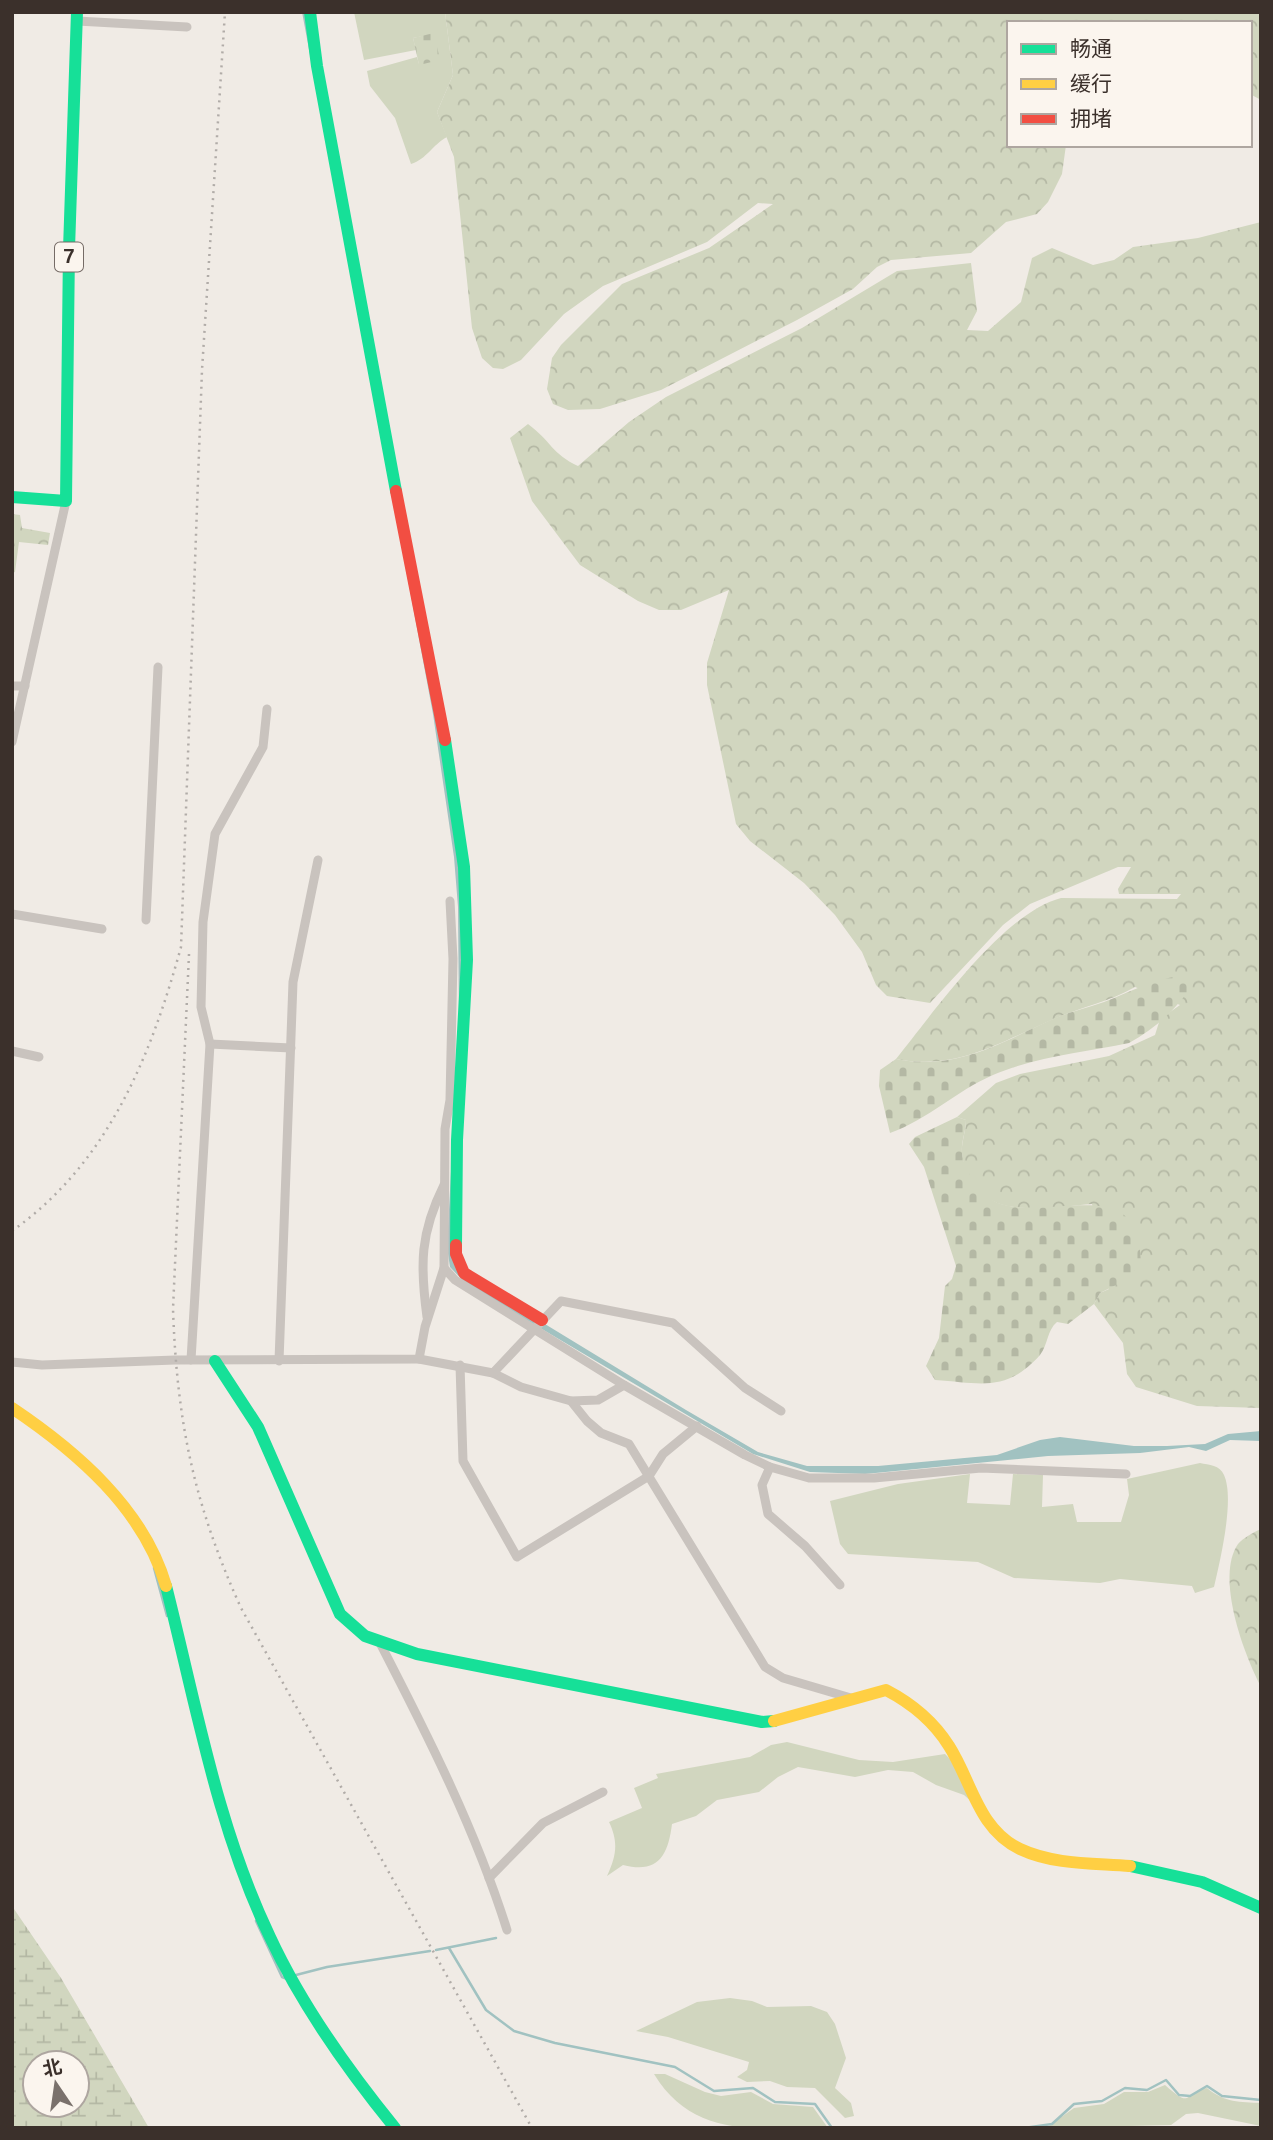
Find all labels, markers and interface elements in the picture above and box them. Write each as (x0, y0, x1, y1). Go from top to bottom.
legend (1007, 21, 1252, 147)
text: 畅通 (1070, 36, 1112, 61)
text: 缓行 (1070, 71, 1112, 96)
text: 拥堵 (1070, 106, 1112, 131)
road number: 7 (55, 243, 83, 272)
north arrow (21, 2049, 91, 2119)
text: 北 (40, 2055, 64, 2080)

